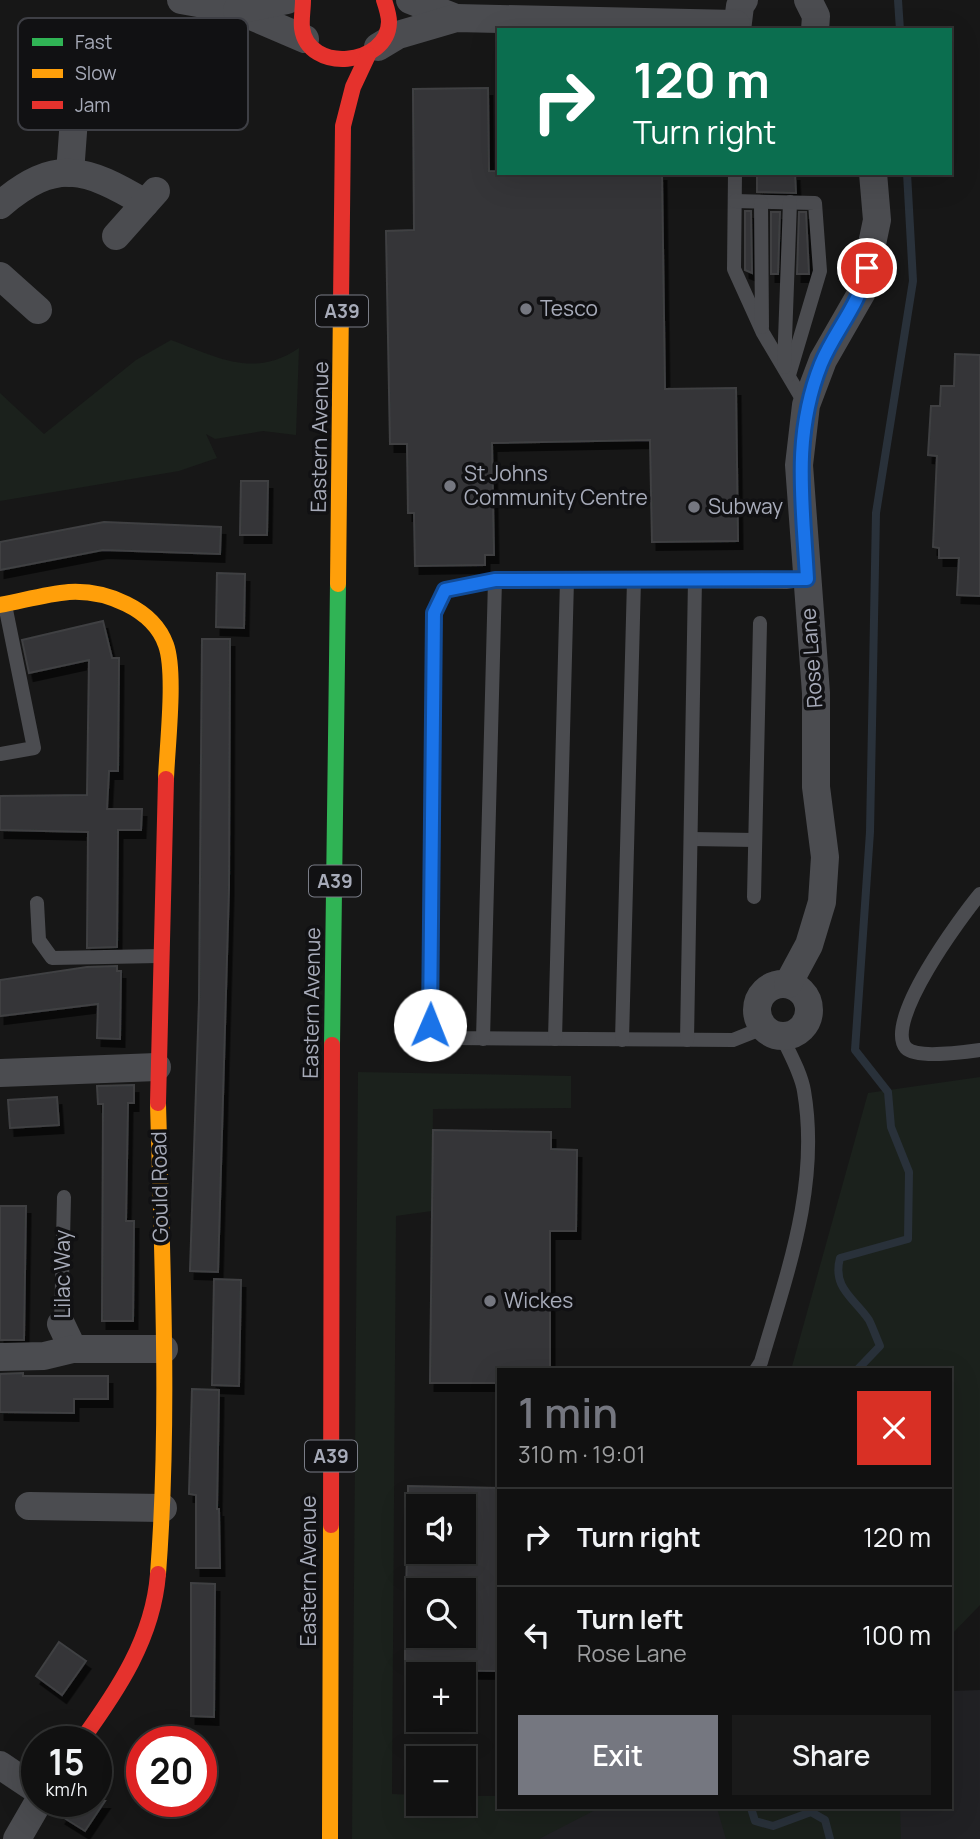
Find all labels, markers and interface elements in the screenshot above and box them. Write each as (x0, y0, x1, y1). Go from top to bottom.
legend (18, 18, 248, 130)
text: Fast (75, 29, 112, 55)
text: 120 m (633, 46, 770, 113)
icon: right (518, 56, 609, 147)
text: Slow (75, 60, 117, 86)
text: Jam (75, 92, 110, 118)
text: Turn right (633, 110, 776, 154)
pin (837, 238, 897, 298)
icon: arrive (848, 249, 886, 287)
place label: Tesco (540, 294, 598, 322)
road number: A39 (316, 296, 368, 326)
marker: Tesco (518, 301, 534, 317)
street label: Eastern Avenue (304, 361, 334, 513)
place label: St Johns Community Centre (464, 459, 648, 511)
marker: St Johns Community Centre (442, 478, 458, 494)
place label: Subway (708, 492, 783, 520)
marker: Subway (686, 499, 702, 515)
street label: Rose Lane (794, 607, 828, 709)
road number: A39 (309, 866, 361, 897)
street label: Eastern Avenue (296, 927, 326, 1079)
position arrow (393, 988, 467, 1062)
street label: Gould Road (144, 1131, 174, 1243)
street label: Lilac Way (48, 1230, 76, 1318)
place label: Wickes (504, 1286, 573, 1314)
marker: Wickes (482, 1293, 498, 1309)
text: 1 min (518, 1383, 618, 1441)
button: close (857, 1391, 931, 1465)
text: 310 m · 19:01 (518, 1438, 645, 1470)
road number: A39 (305, 1440, 357, 1472)
map controls (406, 1494, 476, 1816)
button: sound (406, 1494, 476, 1564)
street label: Eastern Avenue (294, 1495, 322, 1647)
icon: right (518, 1518, 556, 1556)
text: Turn right (577, 1519, 701, 1555)
text: 120 m (863, 1519, 931, 1555)
button: search (406, 1578, 476, 1648)
text: Turn left (577, 1601, 684, 1637)
icon: left (518, 1616, 556, 1654)
text: 100 m (862, 1617, 931, 1653)
text: Rose Lane (577, 1637, 687, 1669)
button: + (406, 1662, 476, 1732)
button: Exit (518, 1715, 718, 1795)
button: Share (732, 1715, 931, 1795)
speed limit sign: 20 (126, 1726, 217, 1817)
text: 15 (49, 1738, 84, 1786)
button: − (406, 1746, 476, 1816)
text: km/h (46, 1777, 87, 1801)

